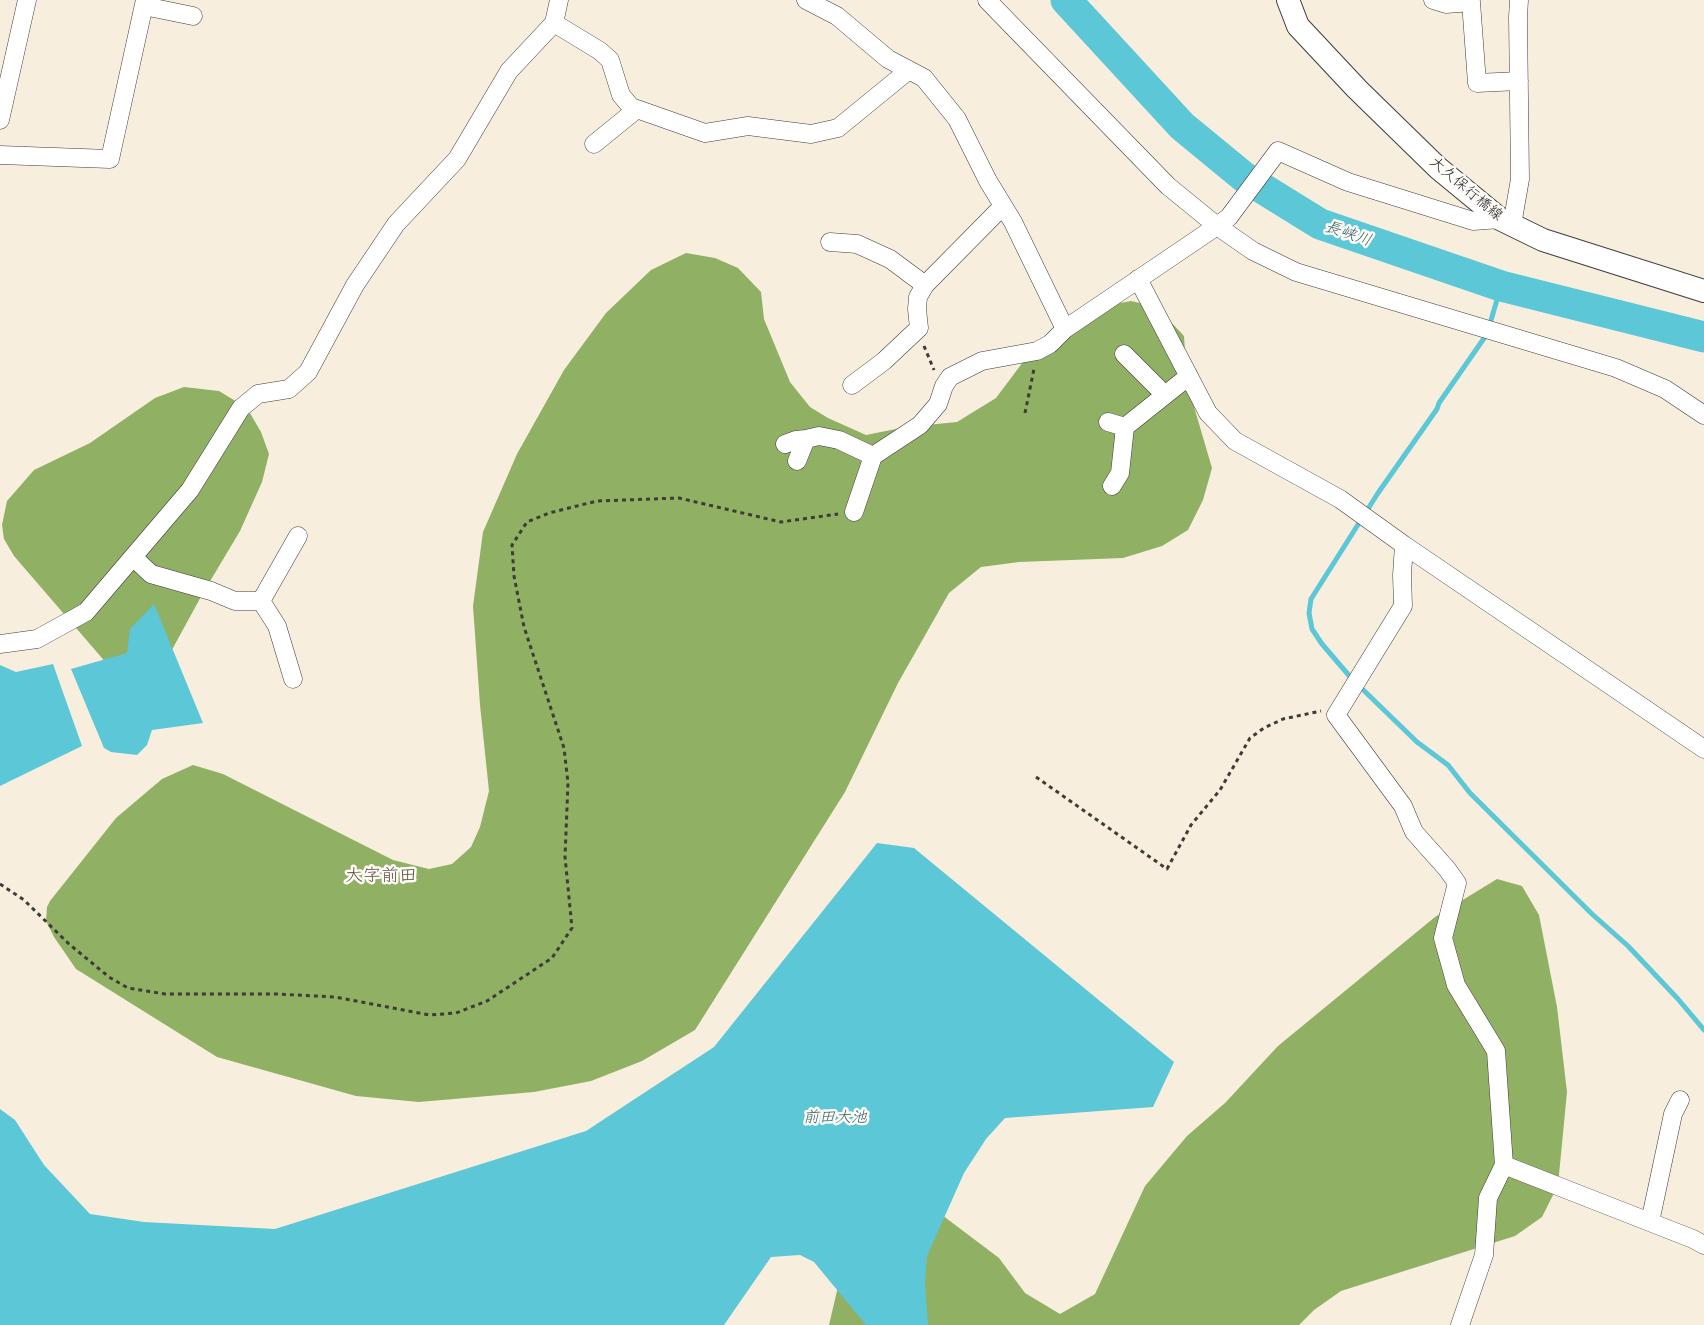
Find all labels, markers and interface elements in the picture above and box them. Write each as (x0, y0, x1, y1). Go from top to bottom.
street label: 大久保行橋線 (1426, 153, 1506, 225)
water label: 長峡川 (1322, 217, 1374, 251)
district label: 大字前田 (345, 865, 417, 887)
water label: 前田大池 (803, 1108, 867, 1128)

